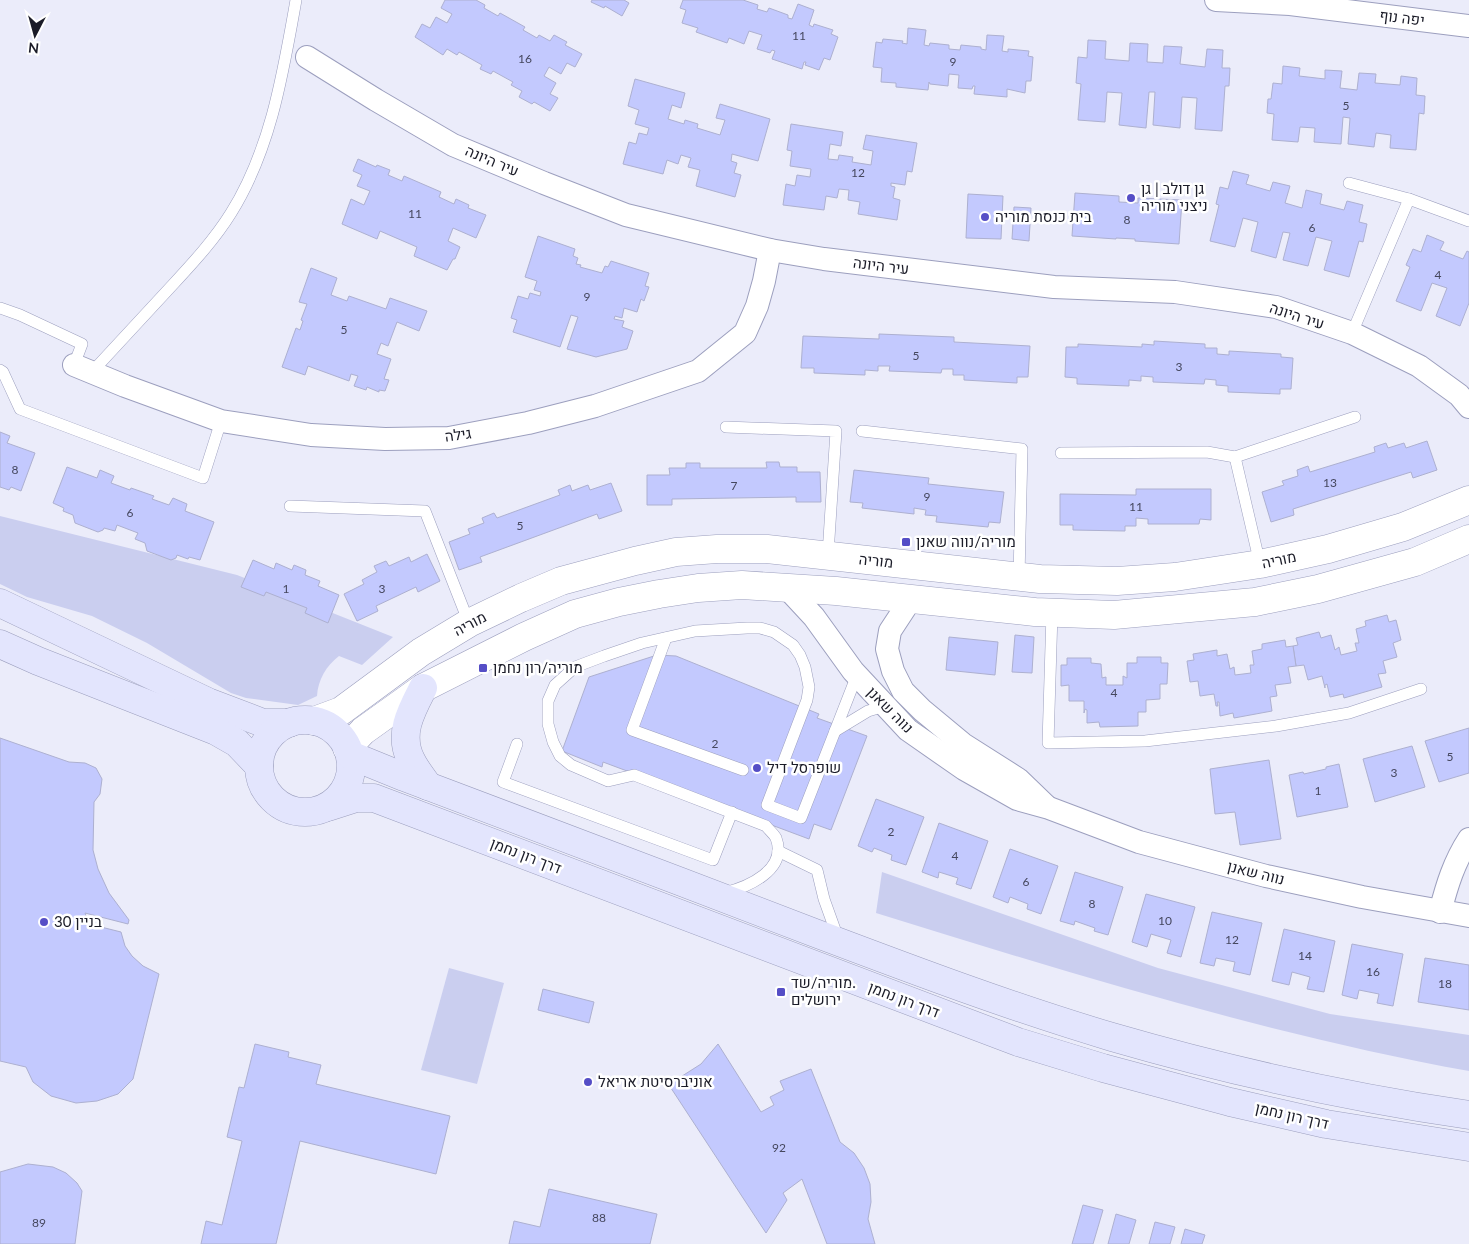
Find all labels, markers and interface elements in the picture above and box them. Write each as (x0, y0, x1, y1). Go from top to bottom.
street label: יפה נוף (1379, 5, 1426, 29)
north arrow (10, 10, 60, 60)
house number: 11 (792, 28, 806, 43)
text: N (27, 39, 40, 57)
house number: 16 (518, 51, 532, 66)
house number: 9 (950, 54, 957, 69)
house number: 5 (1343, 98, 1350, 113)
street label: עיר היונה (463, 141, 522, 179)
house number: 12 (851, 165, 865, 180)
place label: גן דולב | גן ניצני מוריה (1141, 179, 1208, 214)
marker: גן דולב | גן ניצני מוריה (1125, 192, 1137, 204)
house number: 11 (408, 206, 422, 221)
place label: בית כנסת מוריה (995, 207, 1092, 225)
marker: בית כנסת מוריה (979, 211, 991, 223)
house number: 8 (1124, 212, 1131, 227)
house number: 6 (1309, 220, 1316, 235)
street label: עיר היונה (852, 253, 910, 277)
house number: 4 (1435, 267, 1442, 282)
house number: 9 (584, 289, 591, 304)
street label: עיר היונה (1268, 298, 1327, 332)
house number: 5 (341, 322, 348, 337)
house number: 5 (913, 348, 920, 363)
house number: 3 (1176, 359, 1183, 374)
street label: גילה (443, 423, 473, 445)
house number: 8 (12, 462, 19, 477)
house number: 13 (1323, 475, 1337, 490)
house number: 7 (731, 478, 738, 493)
house number: 9 (924, 489, 931, 504)
house number: 11 (1129, 499, 1143, 514)
house number: 6 (127, 505, 134, 520)
house number: 5 (517, 518, 524, 533)
place label: מוריה/נווה שאנן (916, 532, 1016, 550)
marker: מוריה/נווה שאנן (900, 536, 912, 548)
street label: מוריה (1260, 547, 1298, 571)
street label: מוריה (858, 549, 894, 571)
house number: 1 (283, 581, 290, 596)
house number: 3 (379, 581, 386, 596)
street label: מוריה (450, 607, 489, 639)
place label: מוריה/רון נחמן (493, 658, 583, 676)
marker: מוריה/רון נחמן (477, 662, 489, 674)
street label: נווה שאנן (864, 682, 918, 736)
house number: 4 (1111, 685, 1118, 700)
house number: 2 (712, 736, 719, 751)
house number: 5 (1447, 749, 1454, 764)
place label: שופרסל דיל (767, 758, 841, 776)
marker: שופרסל דיל (751, 762, 763, 774)
house number: 3 (1391, 765, 1398, 780)
house number: 1 (1315, 783, 1322, 798)
house number: 2 (888, 824, 895, 839)
street label: דרך רון נחמן (488, 833, 565, 877)
house number: 4 (952, 848, 959, 863)
street label: נווה שאנן (1226, 856, 1287, 888)
house number: 6 (1023, 874, 1030, 889)
house number: 8 (1089, 896, 1096, 911)
place label: בניין 30 (54, 912, 102, 930)
house number: 10 (1158, 913, 1172, 928)
marker: בניין 30 (38, 916, 50, 928)
house number: 12 (1225, 932, 1239, 947)
house number: 14 (1298, 948, 1312, 963)
house number: 16 (1366, 964, 1380, 979)
place label: מוריה/שד. ירושלים (791, 973, 856, 1008)
house number: 18 (1438, 976, 1452, 991)
street label: דרך רון נחמן (866, 977, 943, 1021)
marker: מוריה/שד. ירושלים (775, 986, 787, 998)
place label: אוניברסיטת אריאל (598, 1072, 713, 1090)
marker: אוניברסיטת אריאל (582, 1076, 594, 1088)
street label: דרך רון נחמן (1254, 1098, 1331, 1132)
house number: 92 (772, 1140, 786, 1155)
house number: 88 (592, 1210, 606, 1225)
house number: 89 (32, 1215, 46, 1230)

